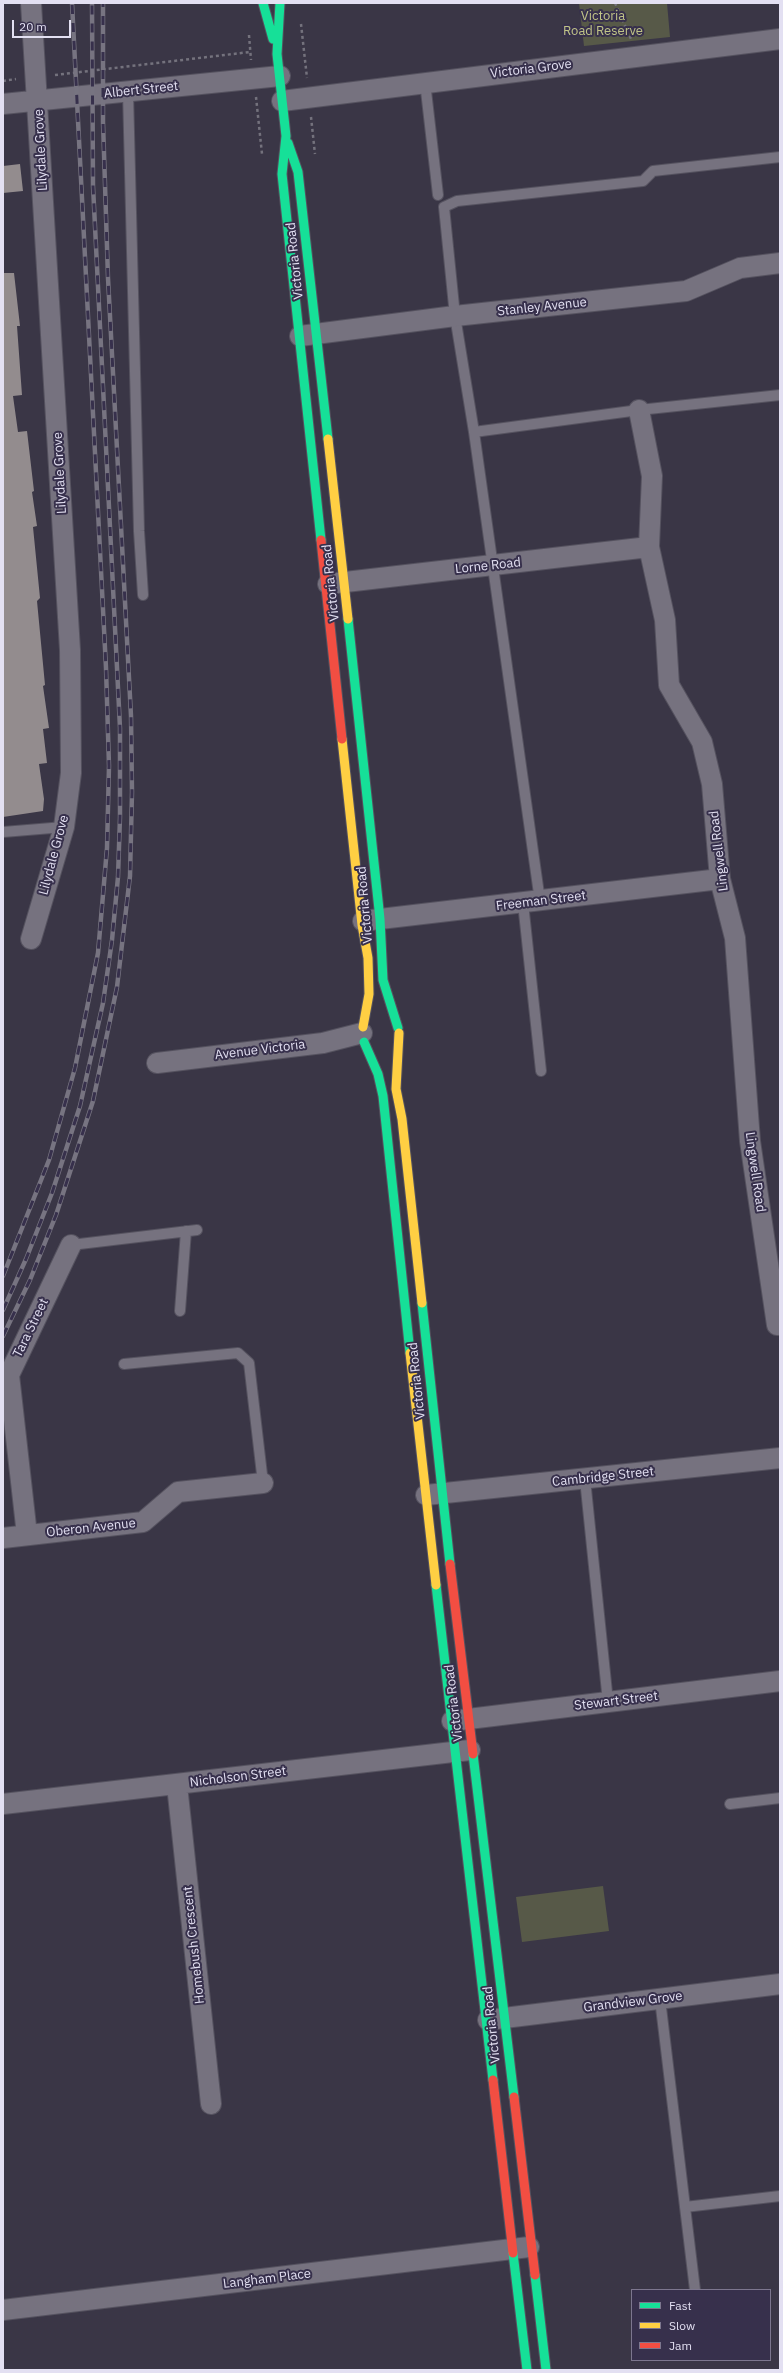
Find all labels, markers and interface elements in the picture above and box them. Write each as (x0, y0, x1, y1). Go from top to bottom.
park label: Victoria Road Reserve (563, 8, 643, 39)
scale bar (14, 12, 73, 38)
text: 20 m (19, 19, 47, 34)
street label: Victoria Grove (489, 56, 573, 82)
street label: Albert Street (103, 78, 179, 102)
street label: Lilydale Grove (31, 109, 51, 191)
street label: Victoria Road (283, 222, 307, 300)
street label: Stanley Avenue (496, 295, 588, 319)
street label: Lilydale Grove (50, 432, 70, 514)
street label: Victoria Road (319, 544, 343, 622)
street label: Lorne Road (454, 555, 522, 577)
street label: Lingwell Road (706, 810, 732, 892)
street label: Lilydale Grove (36, 813, 72, 897)
street label: Victoria Road (354, 866, 376, 944)
street label: Freeman Street (495, 888, 587, 914)
street label: Avenue Victoria (214, 1037, 306, 1063)
street label: Lingwell Road (742, 1131, 768, 1213)
street label: Tara Street (10, 1296, 52, 1360)
street label: Victoria Road (405, 1342, 429, 1420)
street label: Cambridge Street (551, 1464, 655, 1490)
street label: Oberon Avenue (46, 1516, 136, 1540)
street label: Victoria Road (442, 1664, 466, 1742)
street label: Stewart Street (573, 1688, 659, 1714)
street label: Nicholson Street (189, 1763, 287, 1791)
street label: Homebush Crescent (180, 1885, 208, 2005)
street label: Victoria Road (480, 1986, 504, 2064)
street label: Grandview Grove (583, 1988, 683, 2016)
street label: Langham Place (222, 2266, 312, 2292)
legend (631, 2289, 771, 2361)
text: Fast (669, 2298, 692, 2313)
text: Slow (669, 2318, 695, 2333)
text: Jam (669, 2338, 692, 2353)

